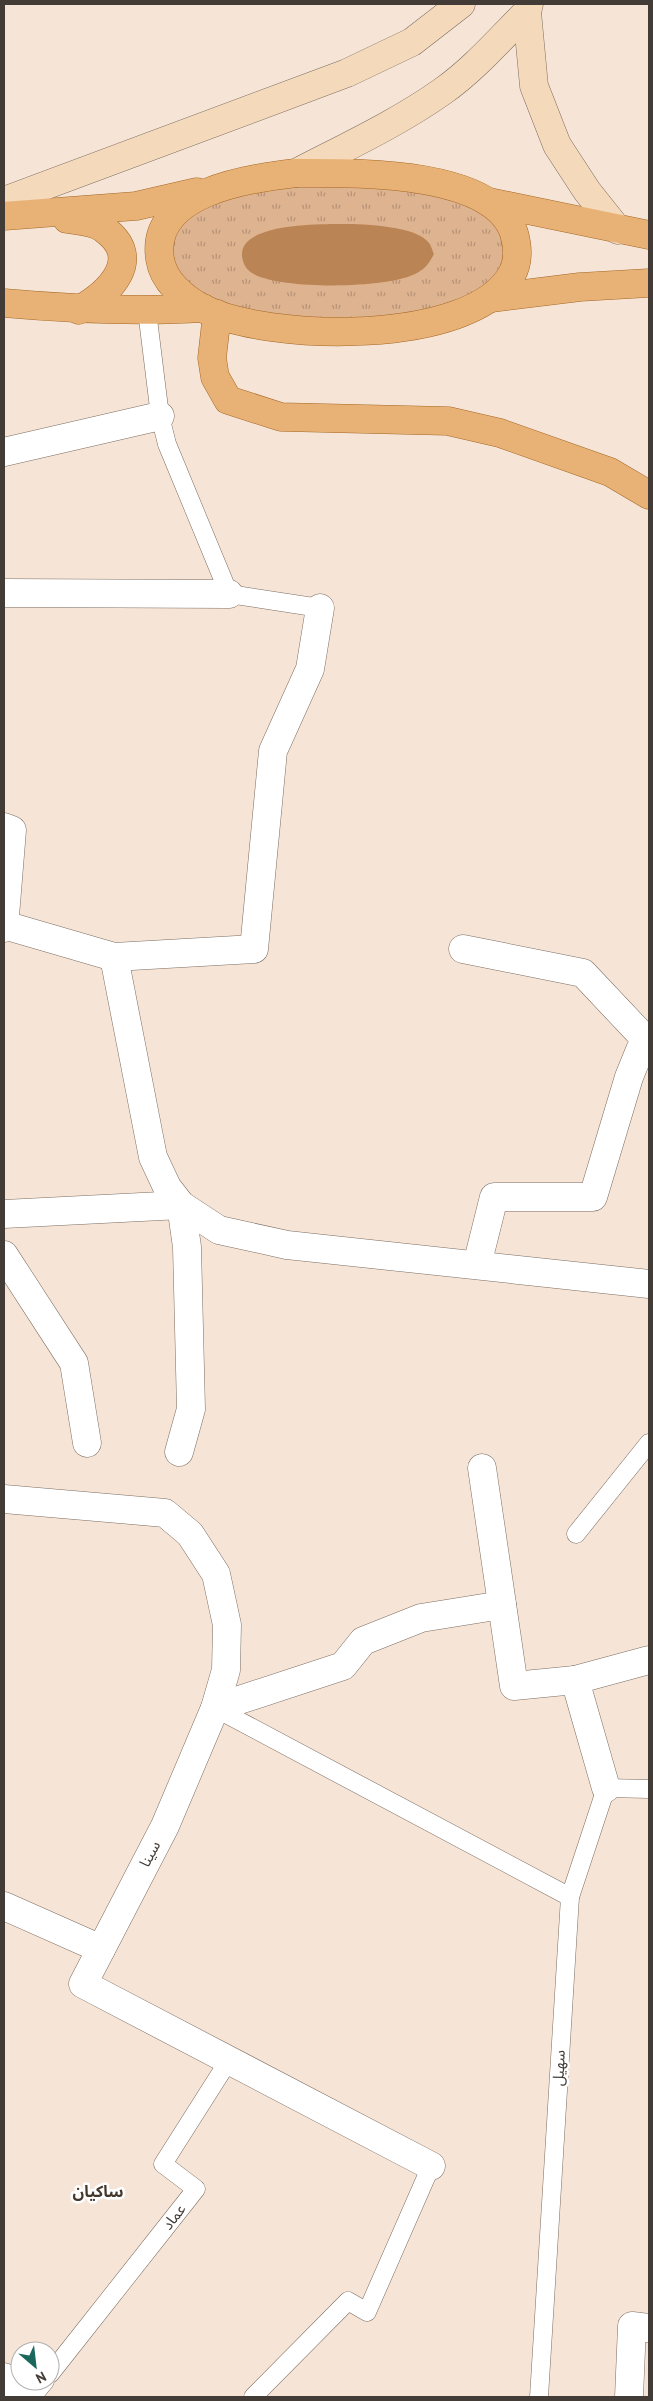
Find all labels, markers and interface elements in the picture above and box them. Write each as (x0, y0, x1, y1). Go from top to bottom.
street label: سینا (135, 1837, 164, 1870)
street label: سهیل (548, 2049, 569, 2086)
district label: ساکیان (72, 2181, 124, 2201)
street label: عماد (158, 2200, 190, 2233)
north arrow (10, 2341, 60, 2391)
text: N (33, 2367, 49, 2388)

